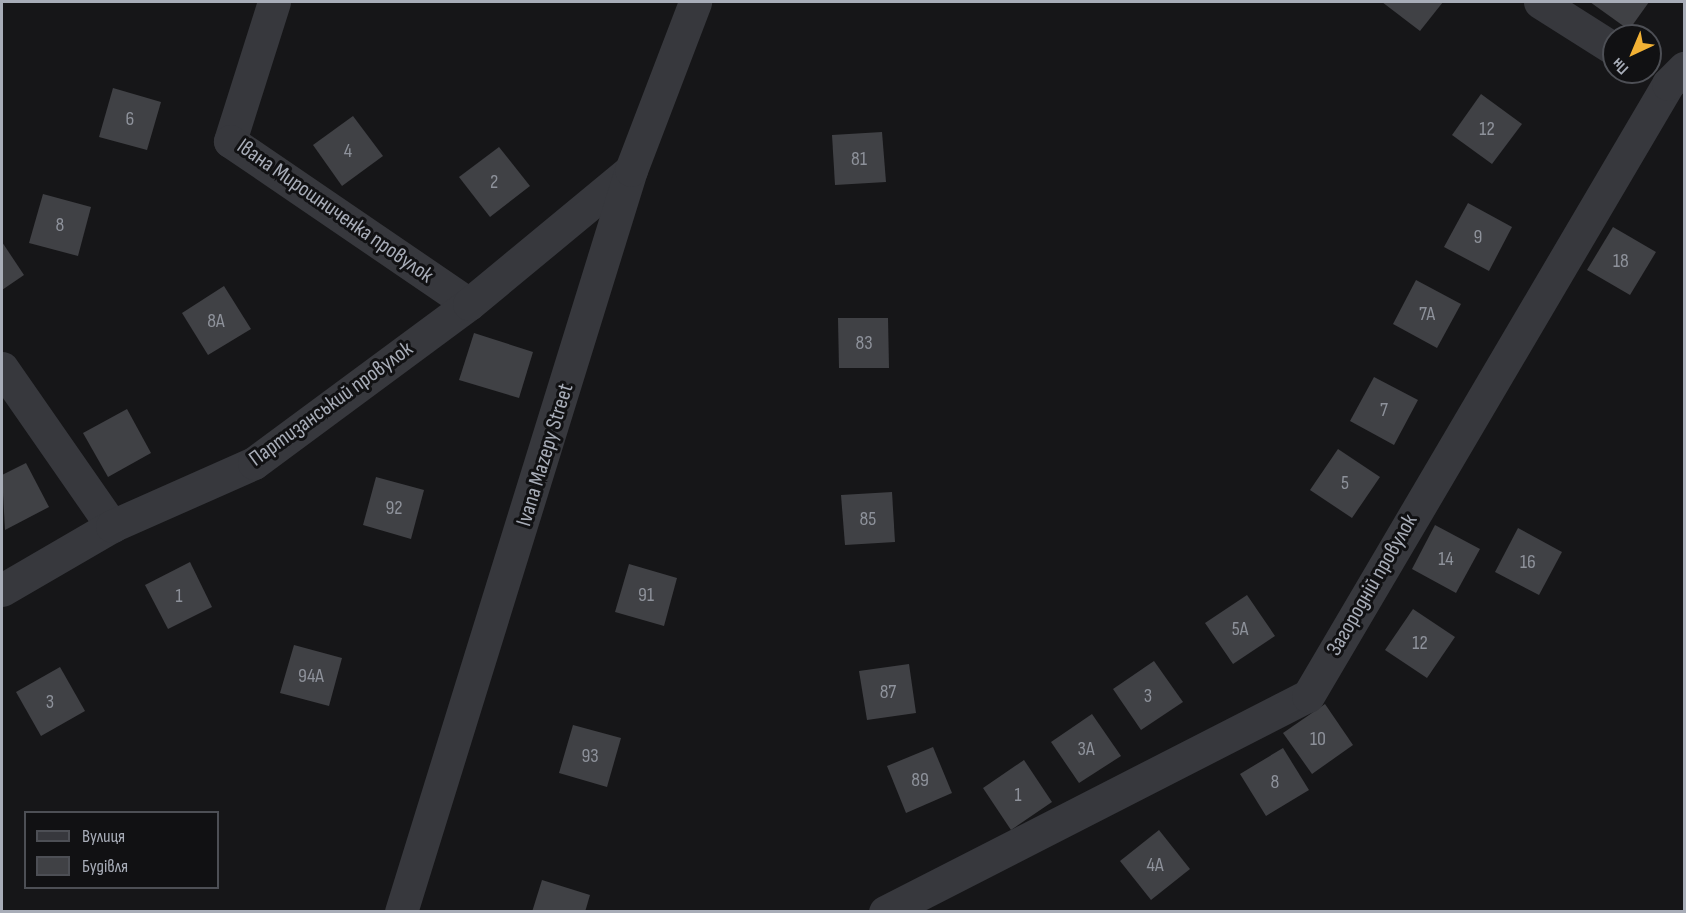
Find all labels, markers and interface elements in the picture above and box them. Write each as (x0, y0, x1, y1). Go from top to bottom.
north arrow (1602, 24, 1662, 84)
text: Пн (1608, 54, 1633, 78)
house number: 6 (126, 107, 134, 131)
house number: 12 (1479, 117, 1495, 141)
street label: Івана Мирошниченка провулок (232, 133, 438, 289)
house number: 4 (344, 139, 352, 163)
house number: 81 (851, 147, 867, 171)
house number: 2 (490, 170, 498, 194)
house number: 8 (56, 213, 64, 237)
house number: 9 (1474, 225, 1482, 249)
house number: 18 (1613, 249, 1629, 273)
house number: 7А (1419, 302, 1435, 326)
house number: 8А (207, 309, 225, 333)
house number: 83 (855, 331, 873, 355)
street label: Партизанський провулок (244, 336, 418, 472)
street label: Ivana Mazepy Street (511, 380, 579, 530)
house number: 7 (1380, 398, 1388, 422)
house number: 5 (1341, 471, 1349, 495)
house number: 92 (385, 496, 403, 520)
house number: 85 (860, 507, 876, 531)
street label: Загородній провулок (1321, 510, 1423, 660)
house number: 14 (1438, 547, 1454, 571)
house number: 16 (1520, 550, 1536, 574)
house number: 91 (638, 583, 654, 607)
house number: 1 (176, 584, 182, 608)
house number: 5А (1232, 617, 1248, 641)
house number: 12 (1412, 631, 1428, 655)
house number: 94А (298, 664, 324, 688)
house number: 87 (880, 680, 896, 704)
house number: 3 (1144, 684, 1152, 708)
house number: 3 (46, 690, 54, 714)
house number: 10 (1310, 727, 1326, 751)
house number: 3А (1078, 737, 1094, 761)
house number: 93 (581, 744, 599, 768)
house number: 89 (911, 768, 929, 792)
house number: 8 (1271, 770, 1279, 794)
house number: 1 (1015, 783, 1021, 807)
legend (24, 811, 219, 889)
text: Вулиця (82, 826, 125, 847)
house number: 4А (1147, 853, 1163, 877)
text: Будівля (82, 856, 128, 877)

